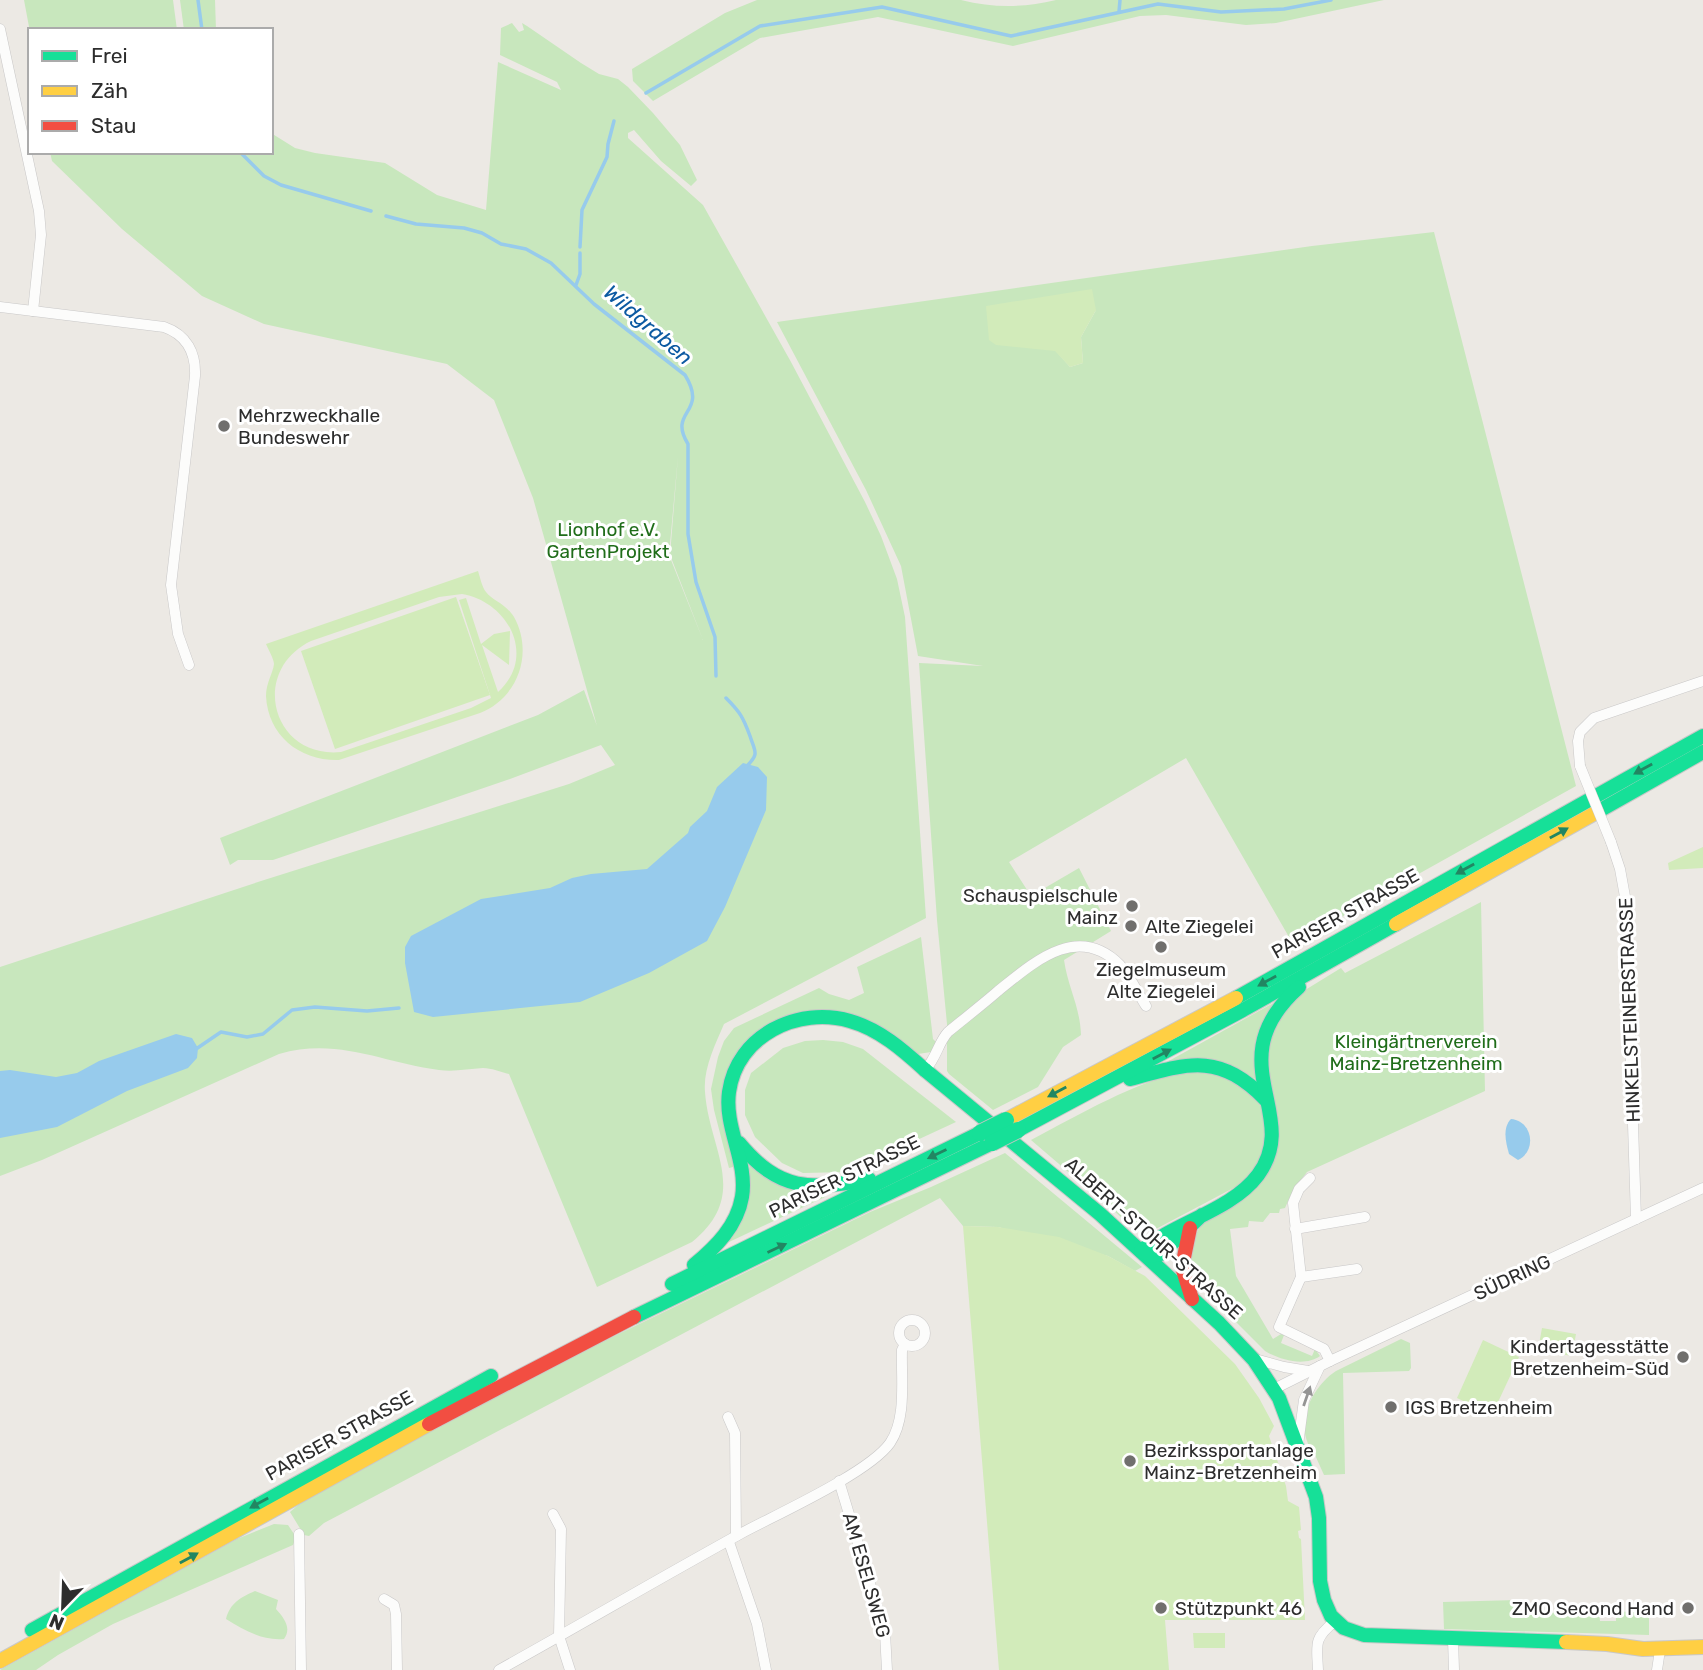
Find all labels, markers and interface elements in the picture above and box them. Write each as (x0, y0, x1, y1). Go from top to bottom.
legend (28, 28, 273, 154)
text: Frei (91, 43, 128, 68)
text: Zäh (91, 78, 128, 103)
text: Stau (91, 113, 137, 138)
water label: Wildgraben (599, 279, 698, 370)
place label: Mehrzweckhalle Bundeswehr (238, 404, 380, 449)
marker: Mehrzweckhalle Bundeswehr (216, 418, 232, 434)
park label: Lionhof e.V. GartenProjekt (546, 518, 670, 563)
one-way arrow (1634, 763, 1653, 775)
one-way arrow (1550, 827, 1569, 839)
street label: PARISER STRASSE (1267, 863, 1423, 963)
one-way arrow (1456, 863, 1475, 875)
place label: Schauspielschule Mainz (963, 884, 1118, 929)
street label: HINKELSTEINERSTRASSE (1614, 897, 1645, 1123)
marker: Schauspielschule Mainz (1124, 898, 1140, 914)
place label: Alte Ziegelei (1145, 915, 1254, 938)
marker: Alte Ziegelei (1123, 918, 1139, 934)
marker: Ziegelmuseum Alte Ziegelei (1153, 939, 1169, 955)
place label: Ziegelmuseum Alte Ziegelei (1096, 958, 1226, 1003)
one-way arrow (1257, 975, 1277, 987)
park label: Kleingärtnerverein Mainz-Bretzenheim (1329, 1030, 1503, 1075)
one-way arrow (1152, 1048, 1172, 1060)
one-way arrow (1047, 1087, 1067, 1098)
street label: PARISER STRASSE (765, 1130, 923, 1223)
one-way arrow (927, 1148, 947, 1159)
street label: ALBERT-STOHR-STRASSE (1060, 1152, 1247, 1324)
one-way arrow (767, 1242, 787, 1253)
street label: SÜDRING (1470, 1250, 1554, 1305)
place label: Kindertagesstätte Bretzenheim-Süd (1510, 1335, 1669, 1380)
marker: Kindertagesstätte Bretzenheim-Süd (1675, 1349, 1691, 1365)
street label: PARISER STRASSE (261, 1385, 417, 1485)
one-way arrow (1302, 1386, 1313, 1407)
place label: IGS Bretzenheim (1405, 1396, 1553, 1419)
marker: IGS Bretzenheim (1383, 1399, 1399, 1415)
place label: Bezirkssportanlage Mainz-Bretzenheim (1144, 1439, 1317, 1484)
marker: Bezirkssportanlage Mainz-Bretzenheim (1122, 1453, 1138, 1469)
one-way arrow (249, 1497, 268, 1509)
street label: AM ESELSWEG (838, 1510, 895, 1640)
one-way arrow (179, 1552, 198, 1564)
north arrow (28, 1572, 98, 1642)
place label: Stützpunkt 46 (1175, 1597, 1302, 1620)
place label: ZMO Second Hand (1512, 1597, 1674, 1620)
marker: Stützpunkt 46 (1153, 1600, 1169, 1616)
marker: ZMO Second Hand (1680, 1600, 1696, 1616)
text: N (46, 1609, 67, 1635)

